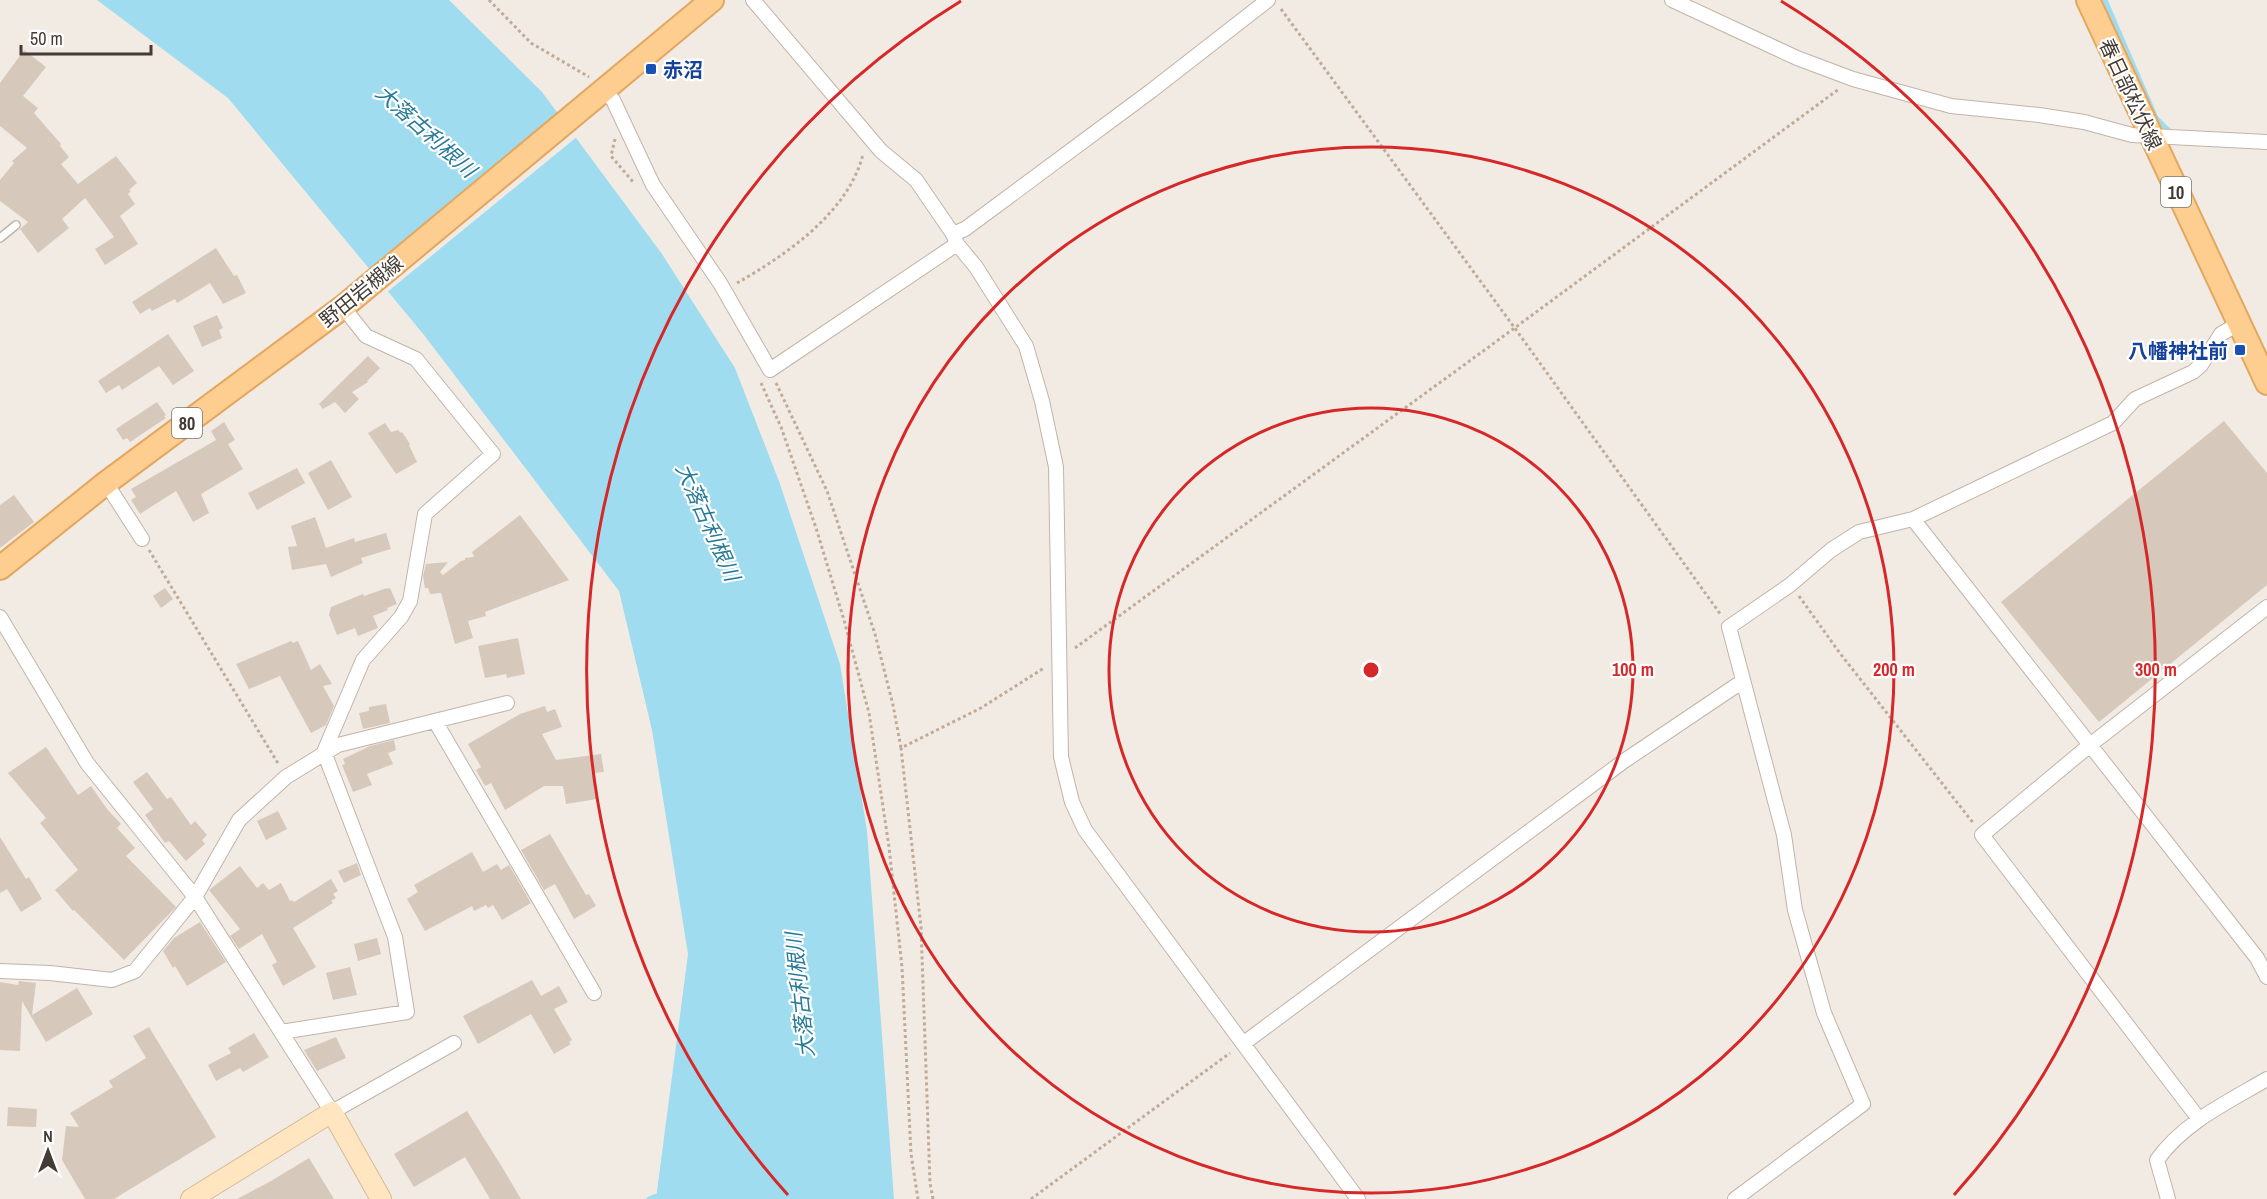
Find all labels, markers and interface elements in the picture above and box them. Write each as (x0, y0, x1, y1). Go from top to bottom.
scale bar (21, 18, 152, 56)
text: 50 m (30, 26, 63, 51)
street label: 春日部松伏線 (2093, 34, 2169, 154)
place label: 赤沼 (663, 56, 703, 83)
marker: 赤沼 (644, 62, 658, 76)
water label: 大落古利根川 (369, 78, 484, 185)
road number: 10 (2161, 177, 2191, 207)
street label: 野田岩槻線 (314, 249, 408, 333)
place label: 八幡神社前 (2128, 337, 2228, 364)
marker: 八幡神社前 (2233, 343, 2247, 357)
road number: 80 (172, 408, 202, 438)
water label: 大落古利根川 (669, 459, 748, 587)
text: 100 m (1612, 657, 1654, 682)
text: 200 m (1873, 657, 1915, 682)
text: 300 m (2135, 657, 2177, 682)
centre of rings (1361, 660, 1381, 680)
water label: 大落古利根川 (779, 929, 821, 1059)
north arrow (18, 1121, 78, 1181)
text: N (43, 1125, 53, 1147)

